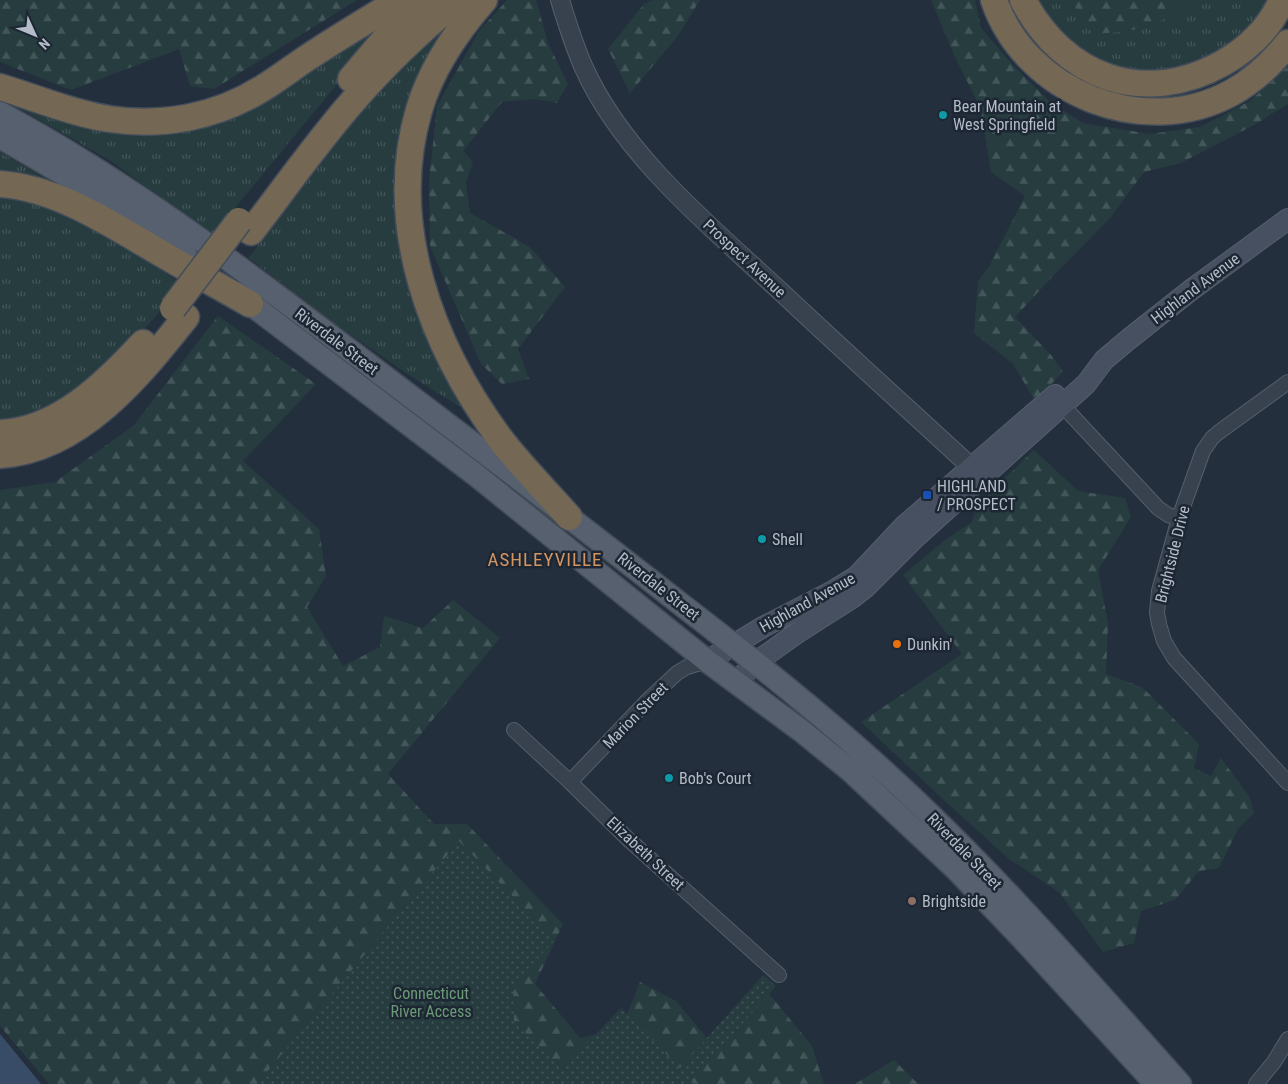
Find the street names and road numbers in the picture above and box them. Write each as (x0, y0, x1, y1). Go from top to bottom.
street label: Prospect Avenue (699, 215, 790, 302)
street label: Highland Avenue (1147, 249, 1243, 328)
street label: Riverdale Street (291, 304, 382, 379)
street label: Brightside Drive (1151, 503, 1194, 605)
street label: Riverdale Street (614, 548, 704, 625)
street label: Highland Avenue (756, 568, 858, 636)
street label: Marion Street (599, 678, 672, 753)
street label: Riverdale Street (923, 809, 1006, 894)
street label: Elizabeth Street (603, 813, 689, 894)

